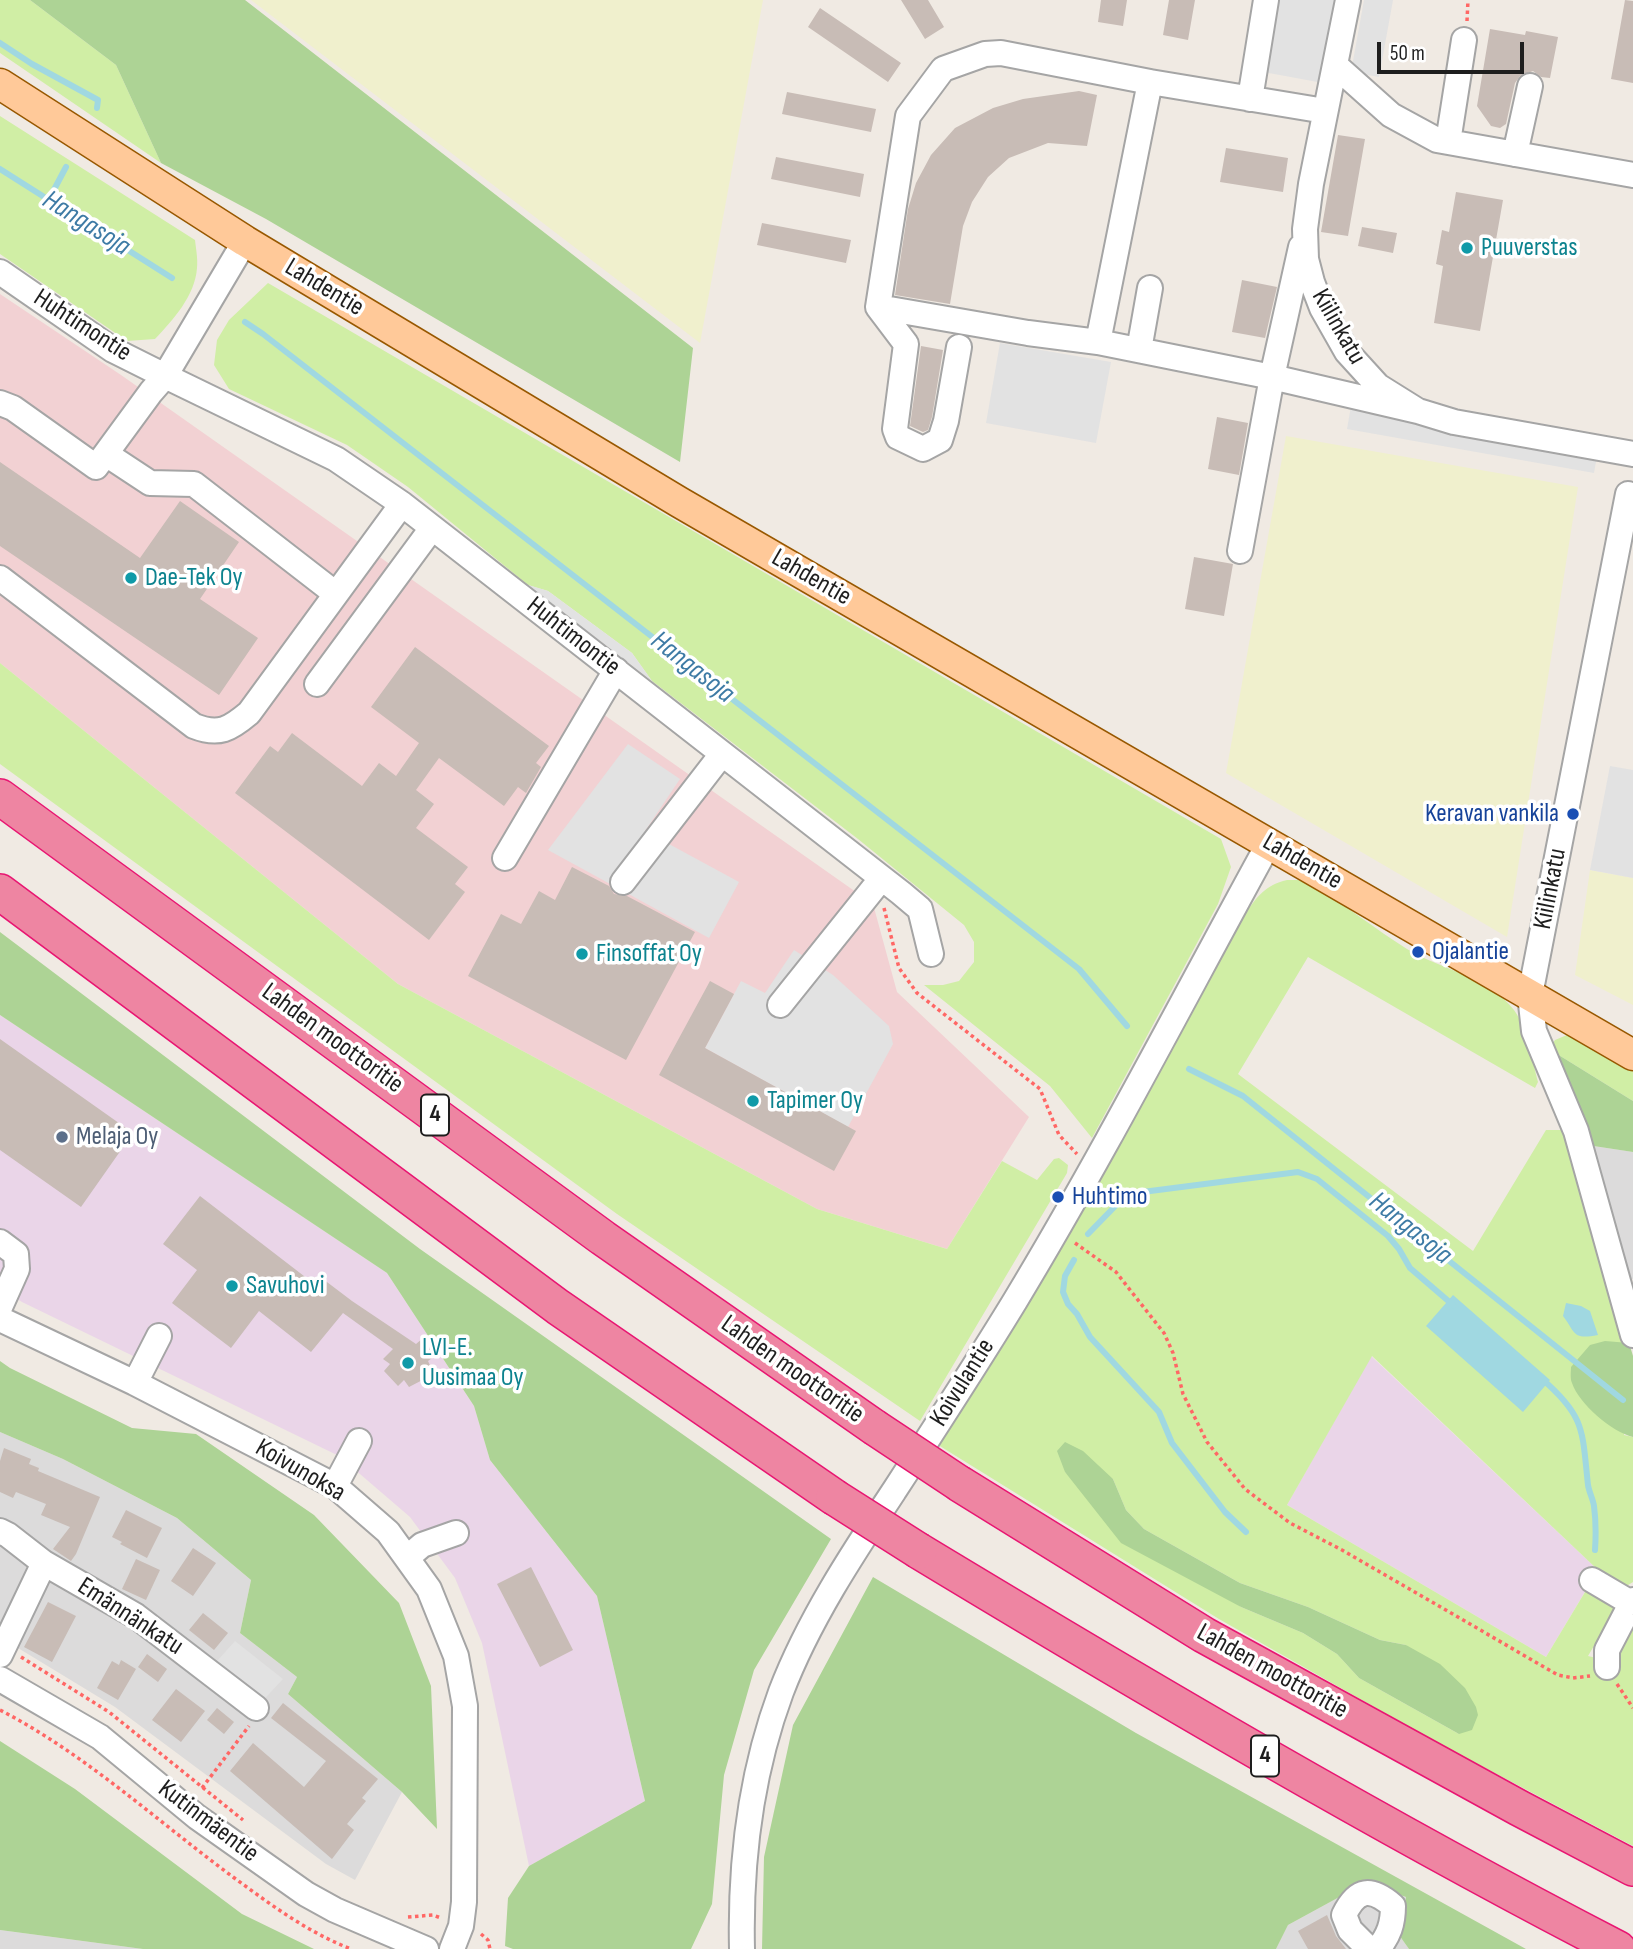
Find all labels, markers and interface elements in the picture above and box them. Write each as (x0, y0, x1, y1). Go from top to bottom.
scale bar (1381, 28, 1528, 72)
text: 50 m (1390, 41, 1425, 66)
water label: Hangasoja (36, 184, 136, 264)
place label: Puuverstas (1481, 232, 1578, 264)
marker: Puuverstas (1459, 240, 1475, 256)
street label: Lahdentie (279, 252, 369, 324)
street label: Huhtimontie (27, 283, 137, 369)
street label: Kiilinkatu (1304, 284, 1372, 370)
street label: Lahdentie (766, 543, 856, 613)
place label: Dae-Tek Oy (145, 562, 243, 594)
marker: Dae-Tek Oy (123, 570, 139, 586)
street label: Huhtimontie (520, 591, 626, 683)
water label: Hangasoja (643, 625, 741, 711)
place label: Keravan vankila (1425, 798, 1559, 830)
marker: Keravan vankila (1565, 806, 1581, 822)
street label: Lahdentie (1257, 827, 1347, 897)
street label: Kiilinkatu (1528, 846, 1574, 932)
place label: Ojalantie (1432, 936, 1509, 968)
place label: Finsoffat Oy (596, 938, 702, 970)
marker: Ojalantie (1410, 944, 1426, 960)
marker: Finsoffat Oy (574, 946, 590, 962)
street label: Lahden moottoritie (255, 977, 409, 1101)
place label: Tapimer Oy (767, 1085, 863, 1117)
marker: Tapimer Oy (745, 1093, 761, 1109)
road number: 4 (421, 1094, 449, 1135)
place label: Melaja Oy (76, 1121, 158, 1153)
marker: Melaja Oy (54, 1129, 70, 1145)
place label: Huhtimo (1072, 1181, 1148, 1213)
water label: Hangasoja (1362, 1185, 1458, 1273)
marker: Huhtimo (1050, 1189, 1066, 1205)
place label: Savuhovi (246, 1270, 324, 1302)
marker: Savuhovi (224, 1278, 240, 1294)
street label: Lahden moottoritie (714, 1309, 870, 1431)
place label: LVI-E. Uusimaa Oy (422, 1332, 524, 1394)
street label: Koivulantie (924, 1334, 1002, 1432)
marker: LVI-E. Uusimaa Oy (400, 1355, 416, 1371)
street label: Koivunoksa (250, 1433, 350, 1509)
street label: Emännänkatu (71, 1571, 189, 1663)
street label: Lahden moottoritie (1191, 1618, 1353, 1726)
road number: 4 (1251, 1736, 1279, 1776)
street label: Kutinmäentie (152, 1774, 264, 1870)

